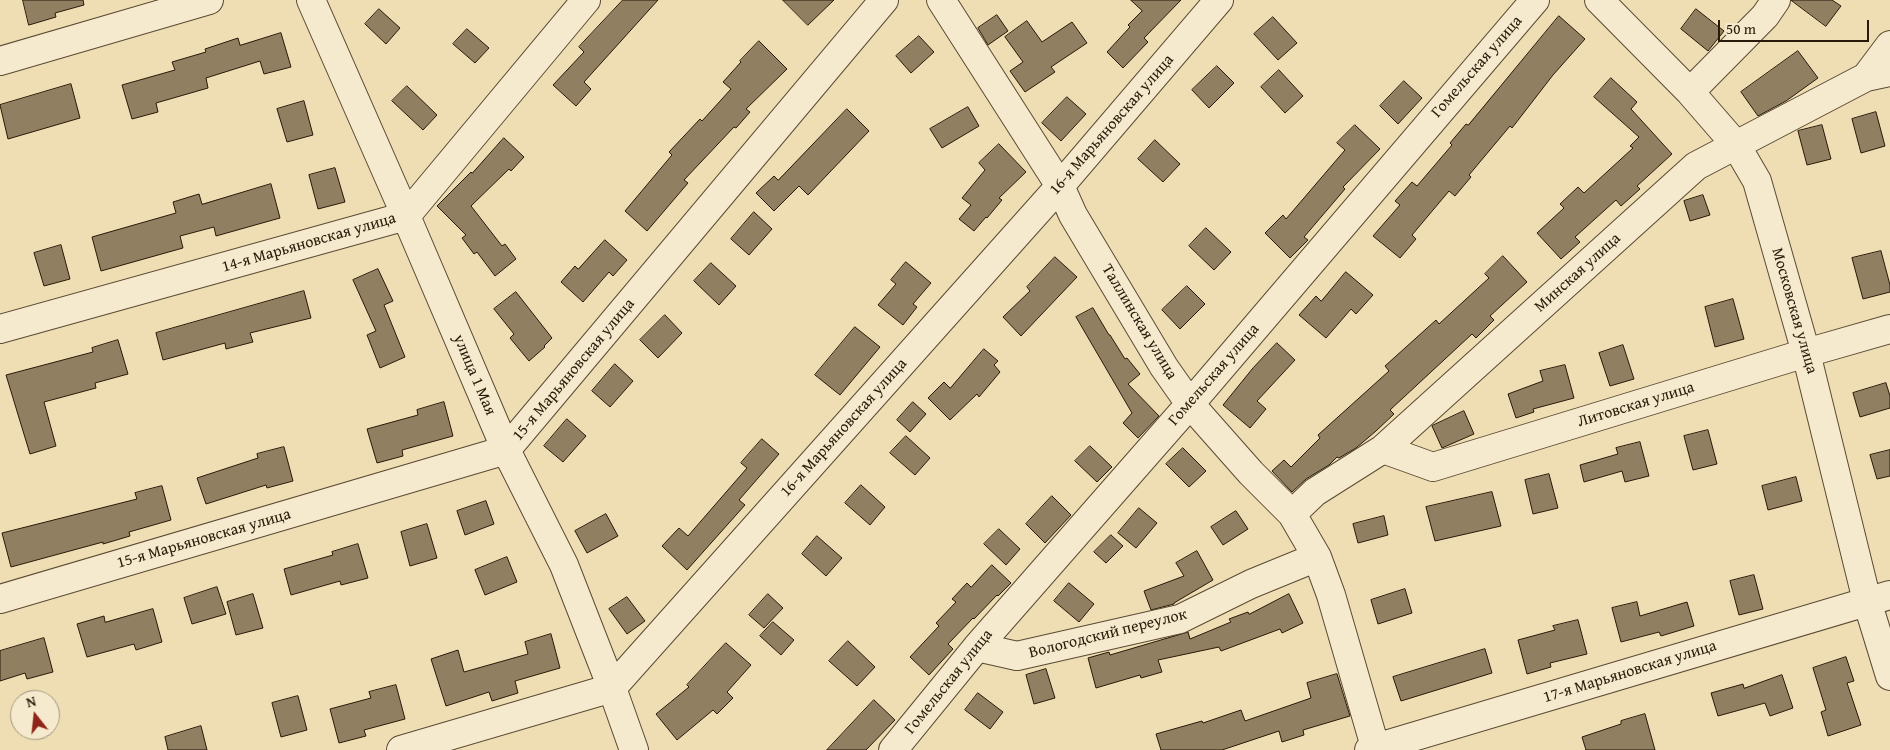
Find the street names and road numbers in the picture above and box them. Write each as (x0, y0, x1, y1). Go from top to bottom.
street label: Гомельская улица (1427, 12, 1527, 122)
street label: 16-я Марьяновская улица (1046, 51, 1178, 199)
street label: 14-я Марьяновская улица (220, 209, 398, 277)
street label: Минская улица (1531, 229, 1625, 317)
street label: Московская улица (1767, 246, 1821, 376)
street label: Таллинская улица (1097, 261, 1181, 383)
street label: 15-я Марьяновская улица (509, 295, 639, 445)
street label: Гомельская улица (1164, 320, 1264, 430)
street label: улица 1 Мая (448, 332, 500, 418)
street label: 16-я Марьяновская улица (777, 355, 911, 501)
street label: Литовская улица (1575, 378, 1697, 432)
street label: 15-я Марьяновская улица (115, 505, 293, 573)
street label: Вологодский переулок (1027, 605, 1189, 663)
street label: Гомельская улица (901, 626, 997, 738)
street label: 17-я Марьяновская улица (1541, 636, 1719, 708)

